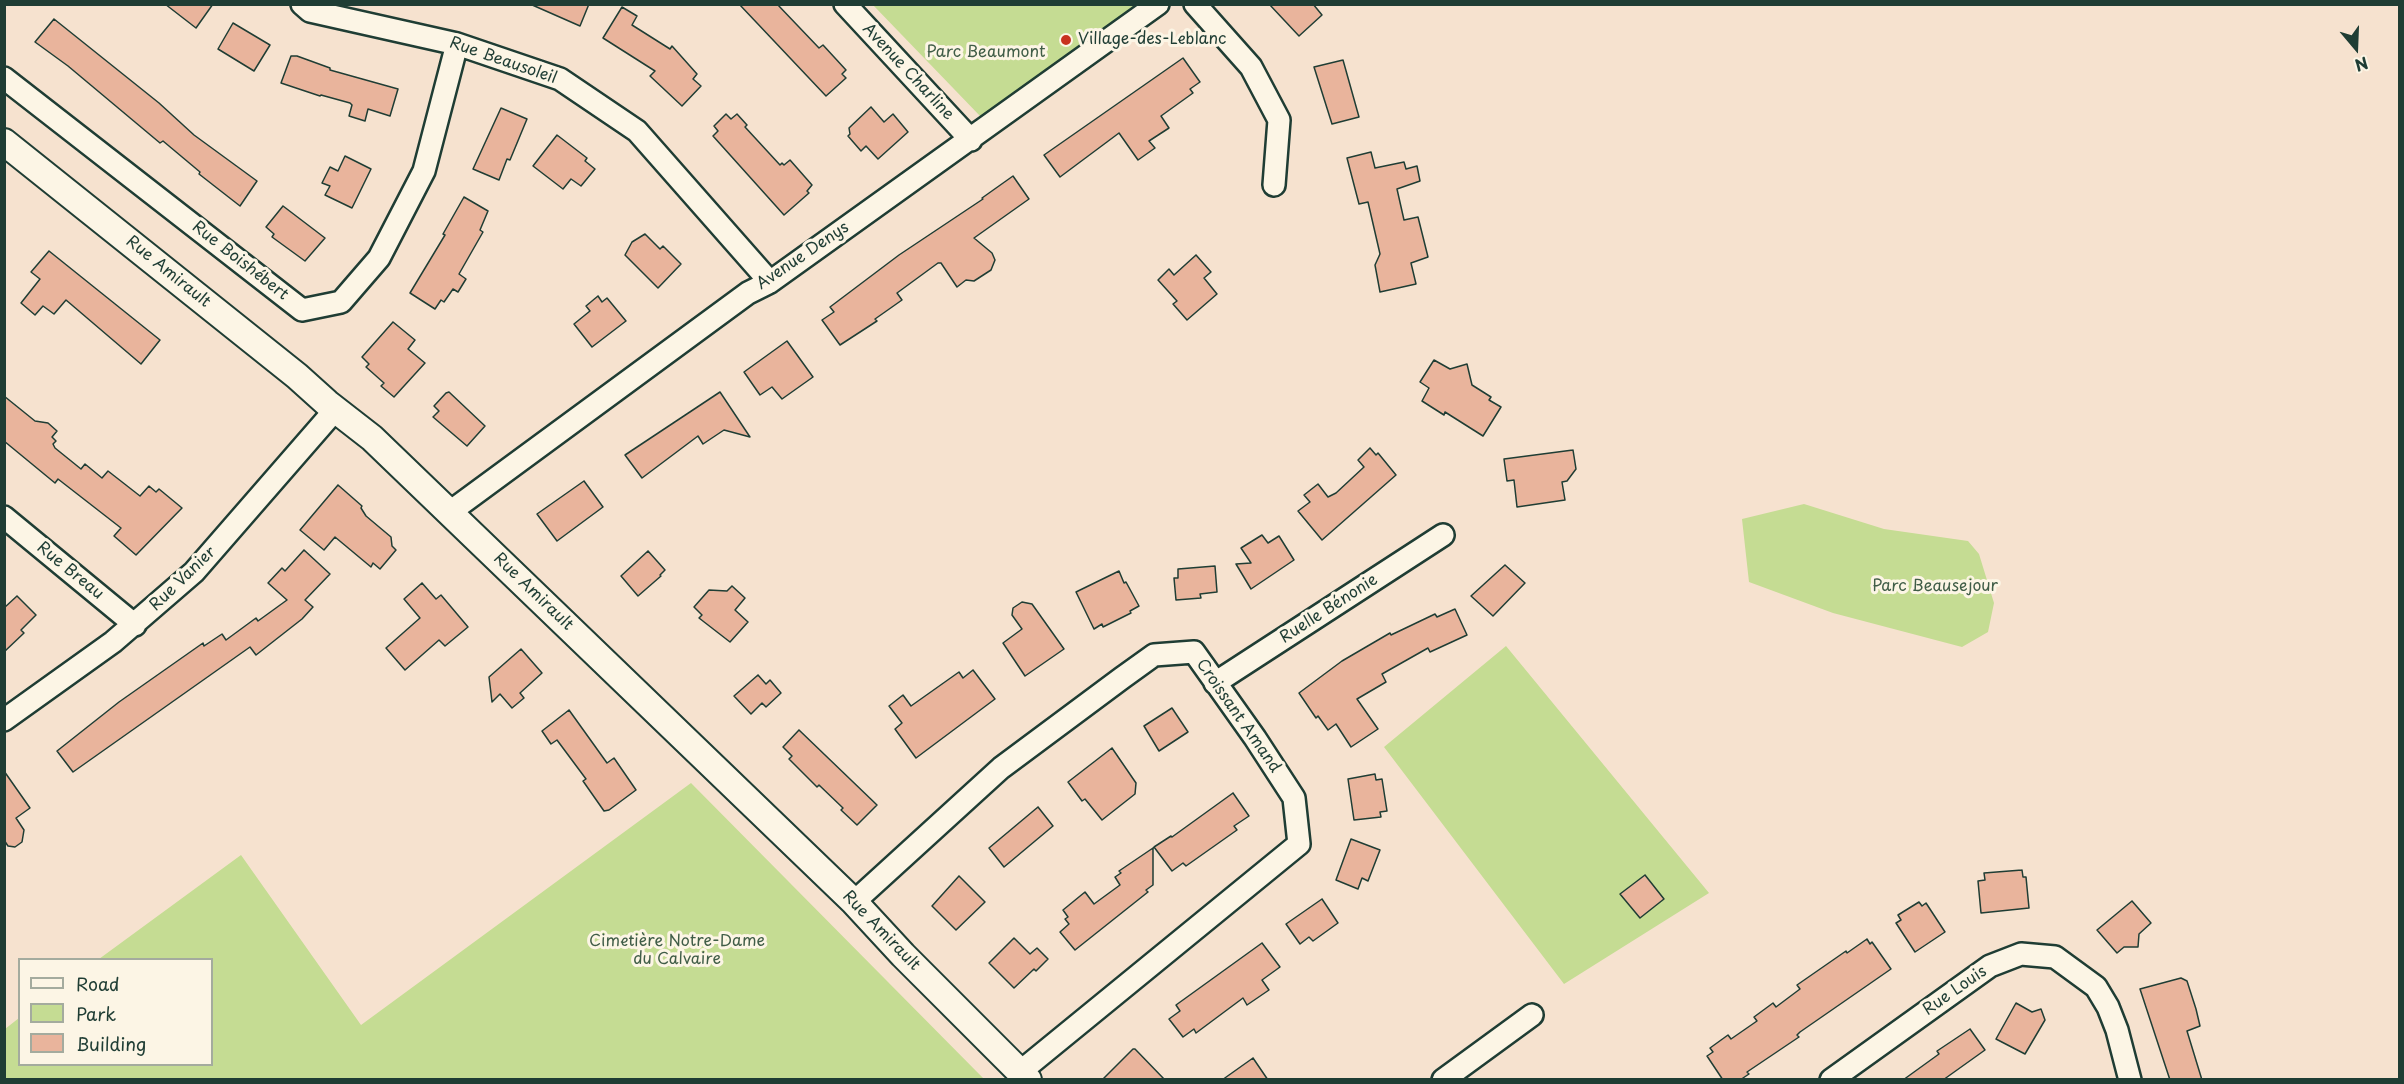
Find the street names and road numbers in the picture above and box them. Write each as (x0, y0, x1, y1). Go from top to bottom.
street label: Avenue Charline (858, 20, 958, 124)
street label: Rue Beausoleil (447, 34, 559, 88)
street label: Rue Boishébert (188, 217, 292, 305)
street label: Avenue Denys (753, 218, 853, 294)
street label: Rue Amirault (122, 232, 214, 312)
street label: Rue Breau (33, 538, 107, 604)
street label: Rue Vanier (146, 543, 220, 615)
street label: Rue Amirault (489, 549, 577, 635)
street label: Ruelle Bénonie (1276, 570, 1382, 648)
street label: Croissant Amand (1192, 656, 1284, 776)
street label: Rue Amirault (838, 887, 924, 975)
street label: Rue Louis (1919, 962, 1991, 1020)

